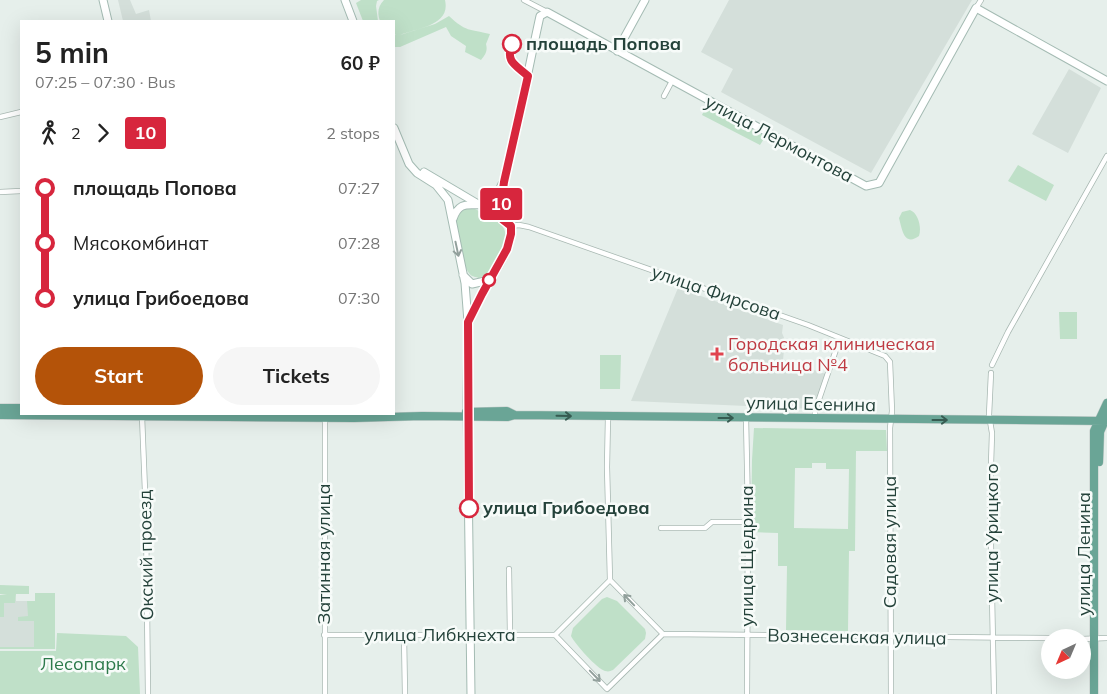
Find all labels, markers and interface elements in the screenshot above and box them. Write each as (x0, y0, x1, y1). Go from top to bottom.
place label: площадь Попова (526, 32, 681, 55)
marker: площадь Попова (502, 34, 522, 54)
text: 5 min (35, 35, 109, 70)
text: 60 ₽ (341, 51, 380, 75)
text: 07:25 – 07:30 · Bus (35, 72, 176, 92)
street label: улица Лермонтова (701, 90, 857, 187)
icon: walk (35, 119, 63, 147)
icon: forward (89, 119, 117, 147)
text: 10 (135, 121, 156, 144)
text: 2 (71, 123, 81, 143)
text: 2 stops (326, 123, 380, 143)
text: площадь Попова (73, 176, 237, 200)
text: 07:27 (338, 178, 380, 198)
line badge: 10 (478, 188, 524, 220)
text: 10 (490, 192, 512, 215)
text: Мясокомбинат (73, 231, 208, 255)
text: 07:28 (338, 233, 380, 253)
one-way arrow (453, 240, 463, 256)
street label: улица Фирсова (649, 260, 784, 325)
unlabelled marker (482, 273, 496, 287)
text: улица Грибоедова (73, 286, 249, 310)
text: 07:30 (338, 288, 380, 308)
place label: Городская клиническая больница №4 (728, 332, 935, 376)
button: Start (35, 347, 203, 405)
button: Tickets (213, 347, 380, 405)
marker: Городская клиническая больница №4 (710, 347, 724, 361)
street label: улица Есенина (746, 391, 876, 416)
one-way arrow (556, 412, 572, 421)
one-way arrow (718, 413, 734, 423)
one-way arrow (932, 415, 948, 425)
street label: улица Урицкого (980, 463, 1003, 603)
street label: Садовая улица (878, 476, 901, 608)
street label: Затинная улица (312, 483, 335, 625)
street label: улица Щедрина (735, 485, 758, 627)
street label: Окский проезд (133, 489, 158, 621)
street label: улица Ленина (1072, 492, 1095, 616)
place label: улица Грибоедова (483, 496, 650, 519)
marker: улица Грибоедова (459, 498, 479, 518)
one-way arrow (623, 593, 635, 606)
street label: улица Либкнехта (364, 623, 516, 646)
street label: Вознесенская улица (767, 623, 947, 650)
north arrow (1041, 629, 1091, 679)
map controls (1041, 629, 1091, 679)
park label: Лесопарк (40, 652, 126, 675)
one-way arrow (589, 670, 601, 682)

